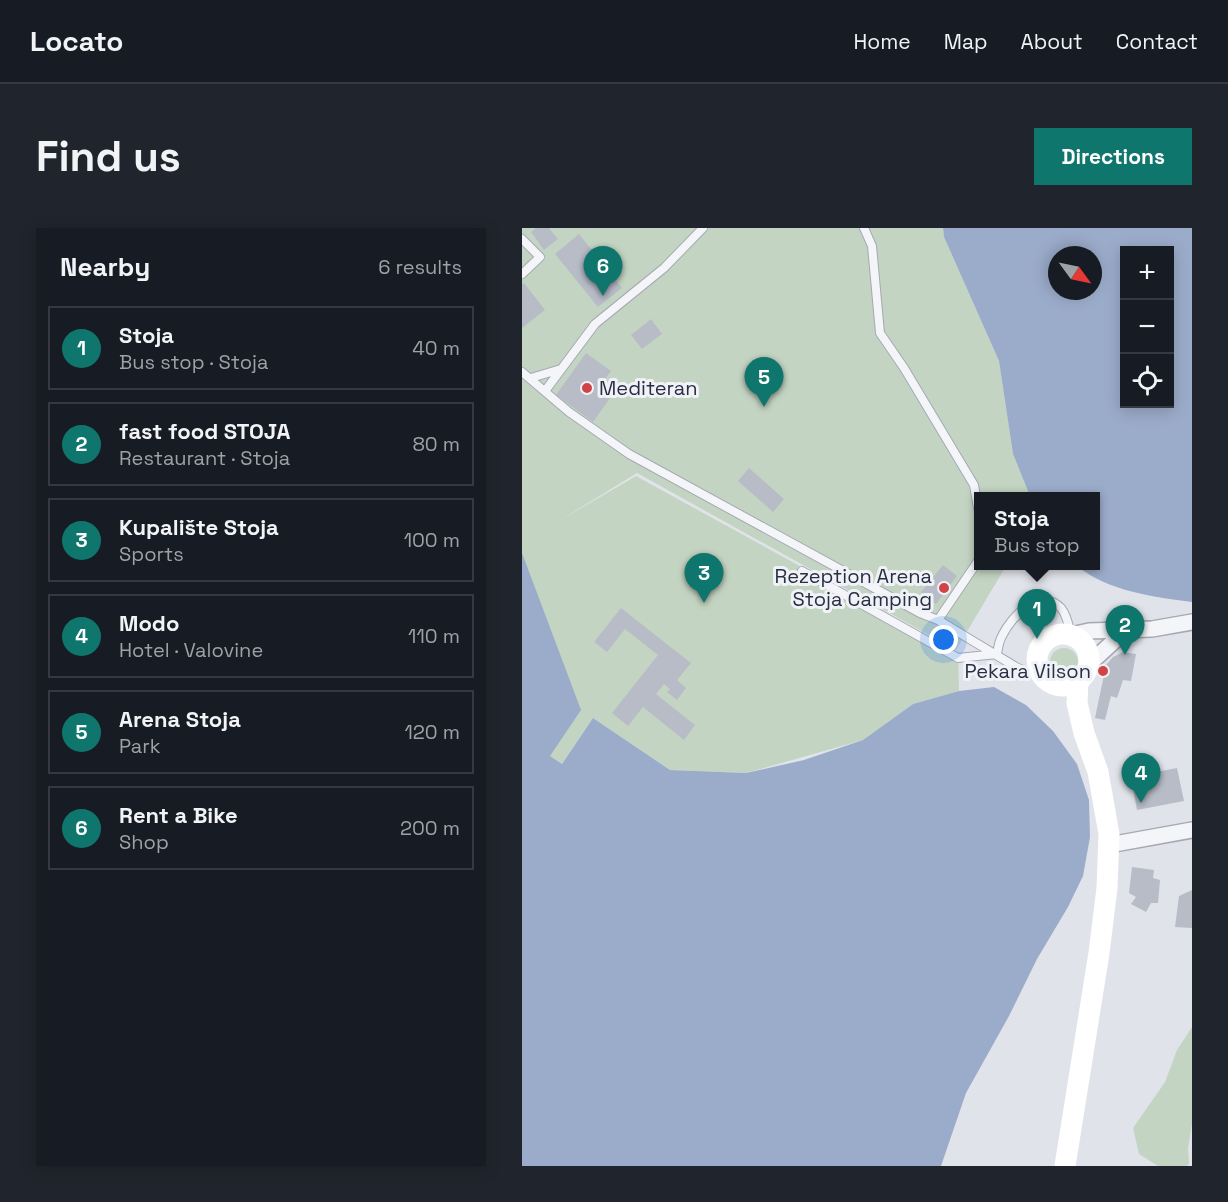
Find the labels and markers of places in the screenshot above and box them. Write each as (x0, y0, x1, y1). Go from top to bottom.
pin: 6 (584, 247, 622, 296)
pin: 5 (744, 358, 784, 407)
place label: Mediteran (599, 375, 698, 401)
marker: Mediteran (580, 381, 594, 395)
pin: 3 (684, 554, 723, 603)
place label: Rezeption Arena Stoja Camping (775, 563, 932, 612)
marker: Rezeption Arena Stoja Camping (937, 581, 951, 595)
pin: 1 (1018, 590, 1056, 639)
pin: 2 (1106, 606, 1144, 655)
place label: Pekara Vilson (965, 658, 1091, 684)
marker: Pekara Vilson (1096, 664, 1110, 678)
pin: 4 (1122, 754, 1160, 803)

